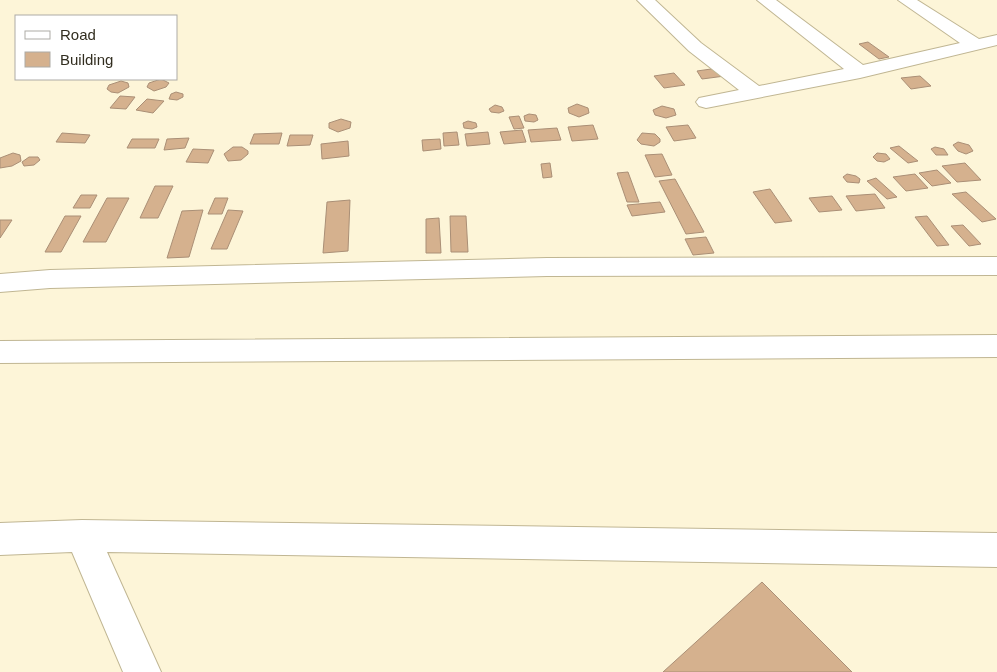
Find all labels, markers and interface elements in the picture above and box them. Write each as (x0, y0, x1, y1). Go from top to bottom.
legend (15, 15, 178, 80)
text: Road (60, 26, 96, 43)
text: Building (60, 51, 113, 68)

